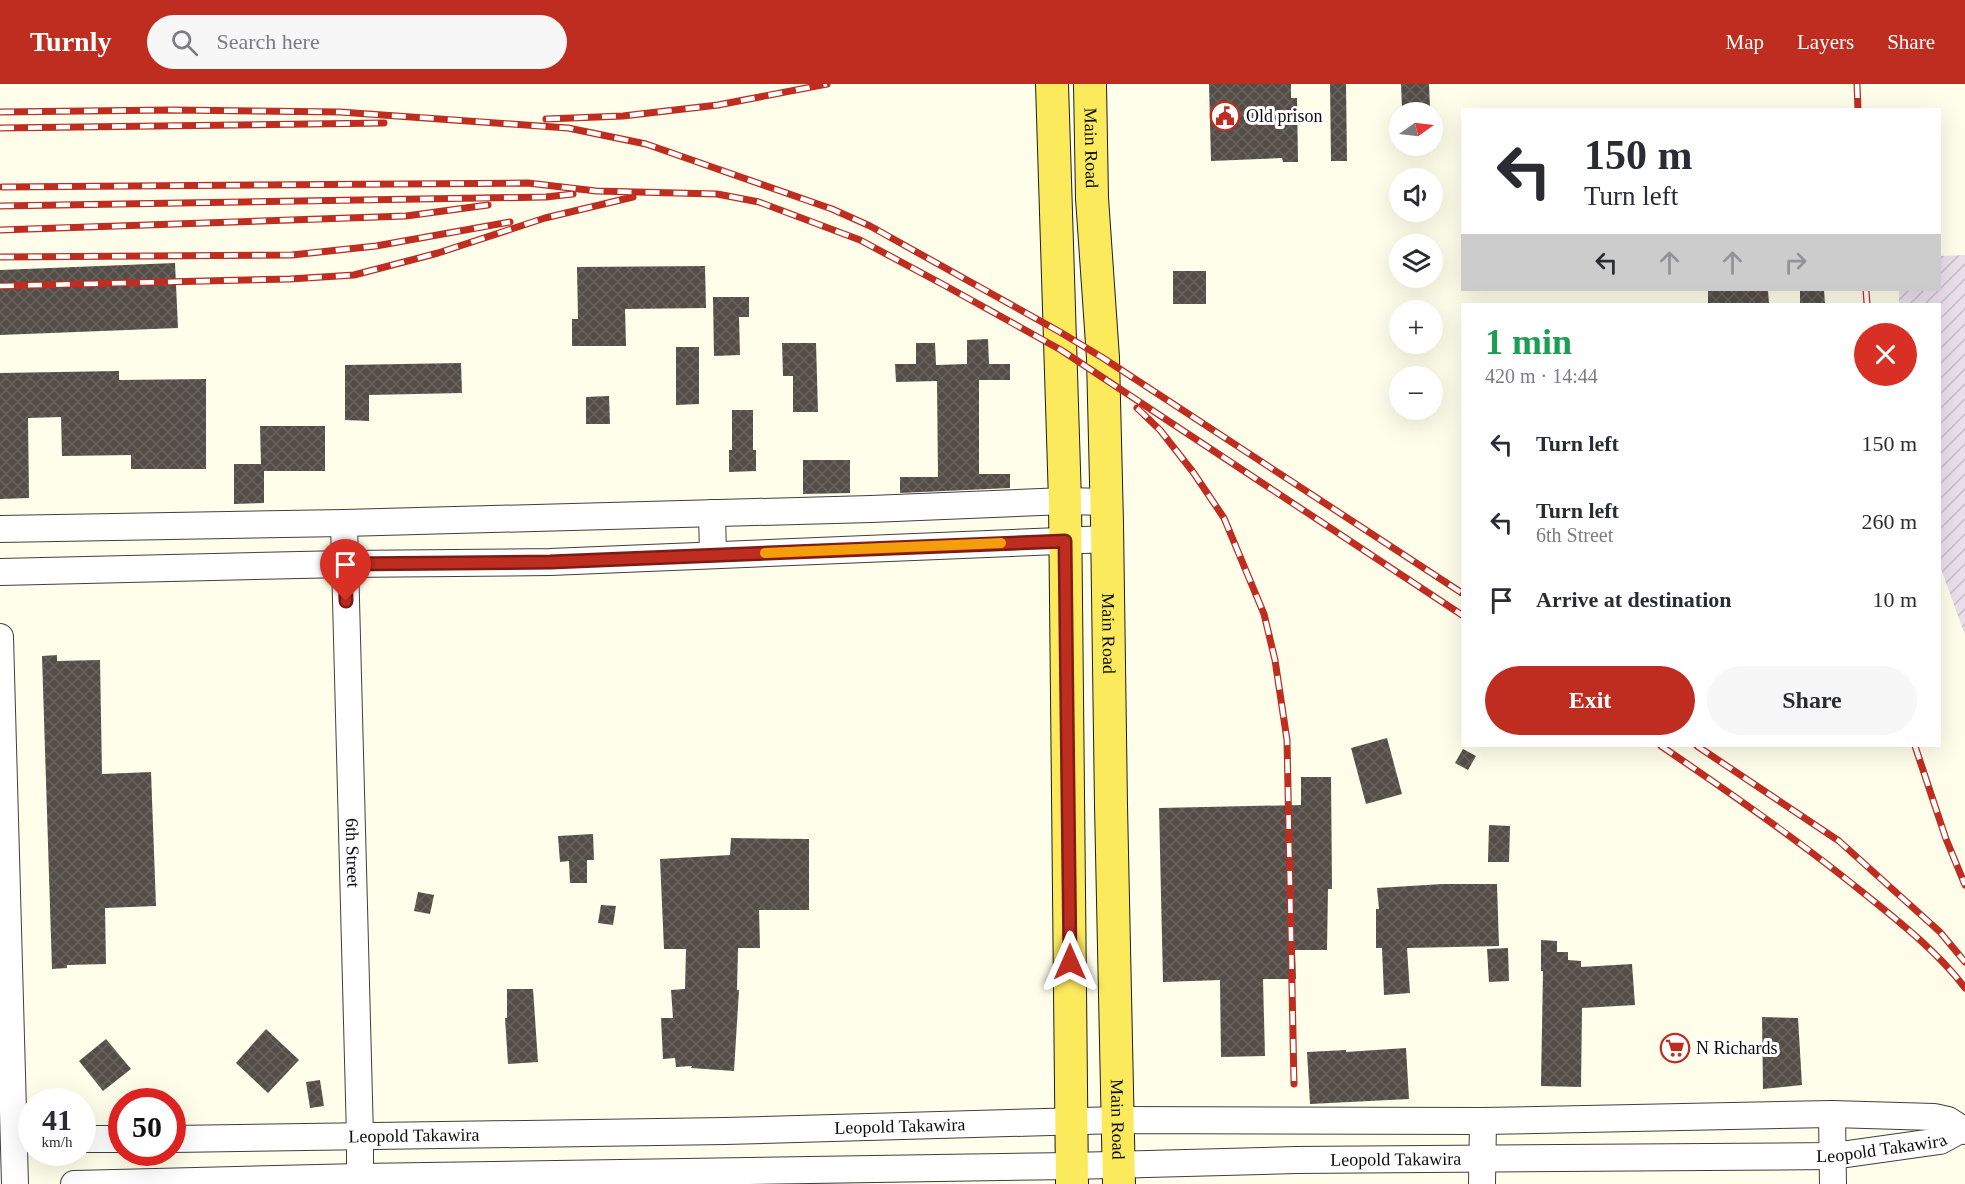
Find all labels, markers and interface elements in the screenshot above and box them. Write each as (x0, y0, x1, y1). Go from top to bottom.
search box (147, 15, 567, 69)
text: Turnly (30, 26, 111, 57)
icon: search (168, 26, 201, 59)
text: Search here (216, 29, 320, 54)
text: Map (1726, 30, 1764, 54)
text: Layers (1797, 30, 1854, 54)
text: Share (1887, 30, 1935, 54)
public building icon: Old prison (1209, 100, 1241, 132)
north arrow (1389, 102, 1443, 156)
map controls (1389, 102, 1443, 420)
place label: Old prison (1246, 106, 1323, 126)
street label: Main Road (1080, 108, 1102, 188)
icon: left (1485, 132, 1563, 210)
text: 150 m (1584, 132, 1693, 178)
button: sound (1389, 168, 1443, 222)
text: Turn left (1584, 181, 1678, 211)
button: layers (1389, 234, 1443, 288)
icon: left (1590, 246, 1623, 279)
icon: ahead (1653, 246, 1686, 279)
icon: ahead (1716, 246, 1749, 279)
icon: right (1779, 246, 1812, 279)
button: + (1389, 300, 1443, 354)
text: 1 min (1485, 322, 1572, 362)
button: close (1854, 323, 1917, 386)
text: 420 m · 14:44 (1485, 365, 1598, 387)
button: − (1389, 366, 1443, 420)
icon: left (1485, 428, 1518, 461)
text: Turn left (1536, 431, 1619, 456)
text: 150 m (1861, 431, 1917, 456)
text: Turn left (1536, 498, 1619, 523)
icon: left (1485, 506, 1518, 539)
text: 260 m (1861, 509, 1917, 534)
text: 6th Street (1536, 524, 1613, 546)
pin (320, 539, 371, 601)
icon: arrive (329, 548, 362, 581)
icon: arrive (1485, 584, 1518, 617)
text: Arrive at destination (1536, 587, 1732, 612)
text: 10 m (1872, 587, 1917, 612)
street label: Main Road (1098, 593, 1119, 674)
button: Exit (1485, 666, 1695, 735)
button: Share (1707, 666, 1917, 735)
street label: 6th Street (342, 818, 363, 888)
position arrow (1038, 930, 1102, 994)
supermarket icon: N Richards (1659, 1032, 1691, 1064)
place label: N Richards (1696, 1038, 1777, 1058)
street label: Main Road (1107, 1079, 1128, 1160)
speed limit sign: 50 (108, 1088, 186, 1166)
text: 41 (42, 1103, 72, 1136)
street label: Leopold Takawira (834, 1114, 966, 1138)
street label: Leopold Takawira (348, 1125, 480, 1146)
street label: Leopold Takawira (1816, 1129, 1950, 1166)
text: km/h (42, 1134, 72, 1150)
street label: Leopold Takawira (1330, 1149, 1461, 1170)

